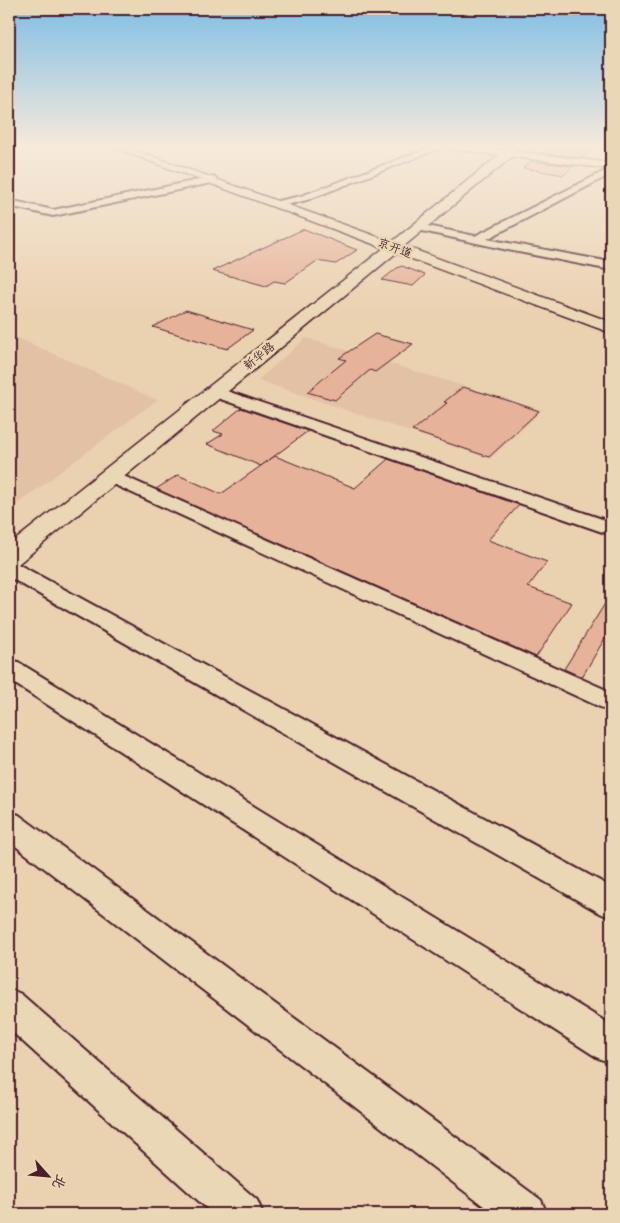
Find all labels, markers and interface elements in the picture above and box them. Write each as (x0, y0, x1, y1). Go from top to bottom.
street label: 京开道 (375, 232, 415, 262)
street label: 新华路 (239, 337, 278, 374)
north arrow (22, 1150, 72, 1200)
text: 北 (47, 1171, 73, 1193)

